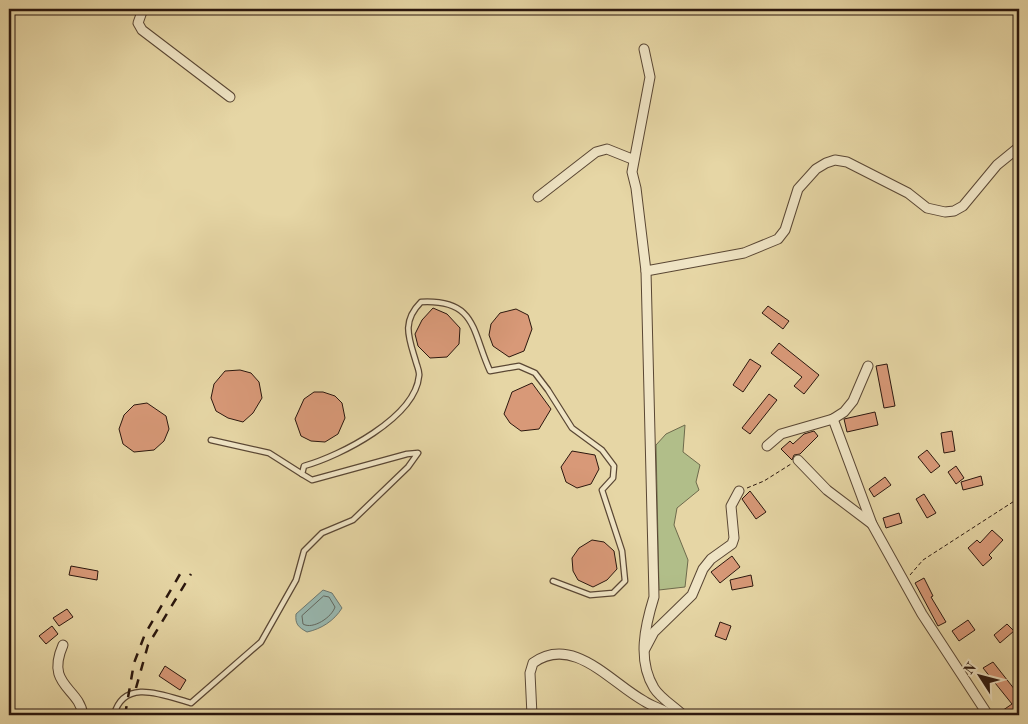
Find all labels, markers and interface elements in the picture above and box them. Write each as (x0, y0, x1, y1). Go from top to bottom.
north arrow (956, 652, 1006, 702)
text: N (961, 660, 979, 677)

